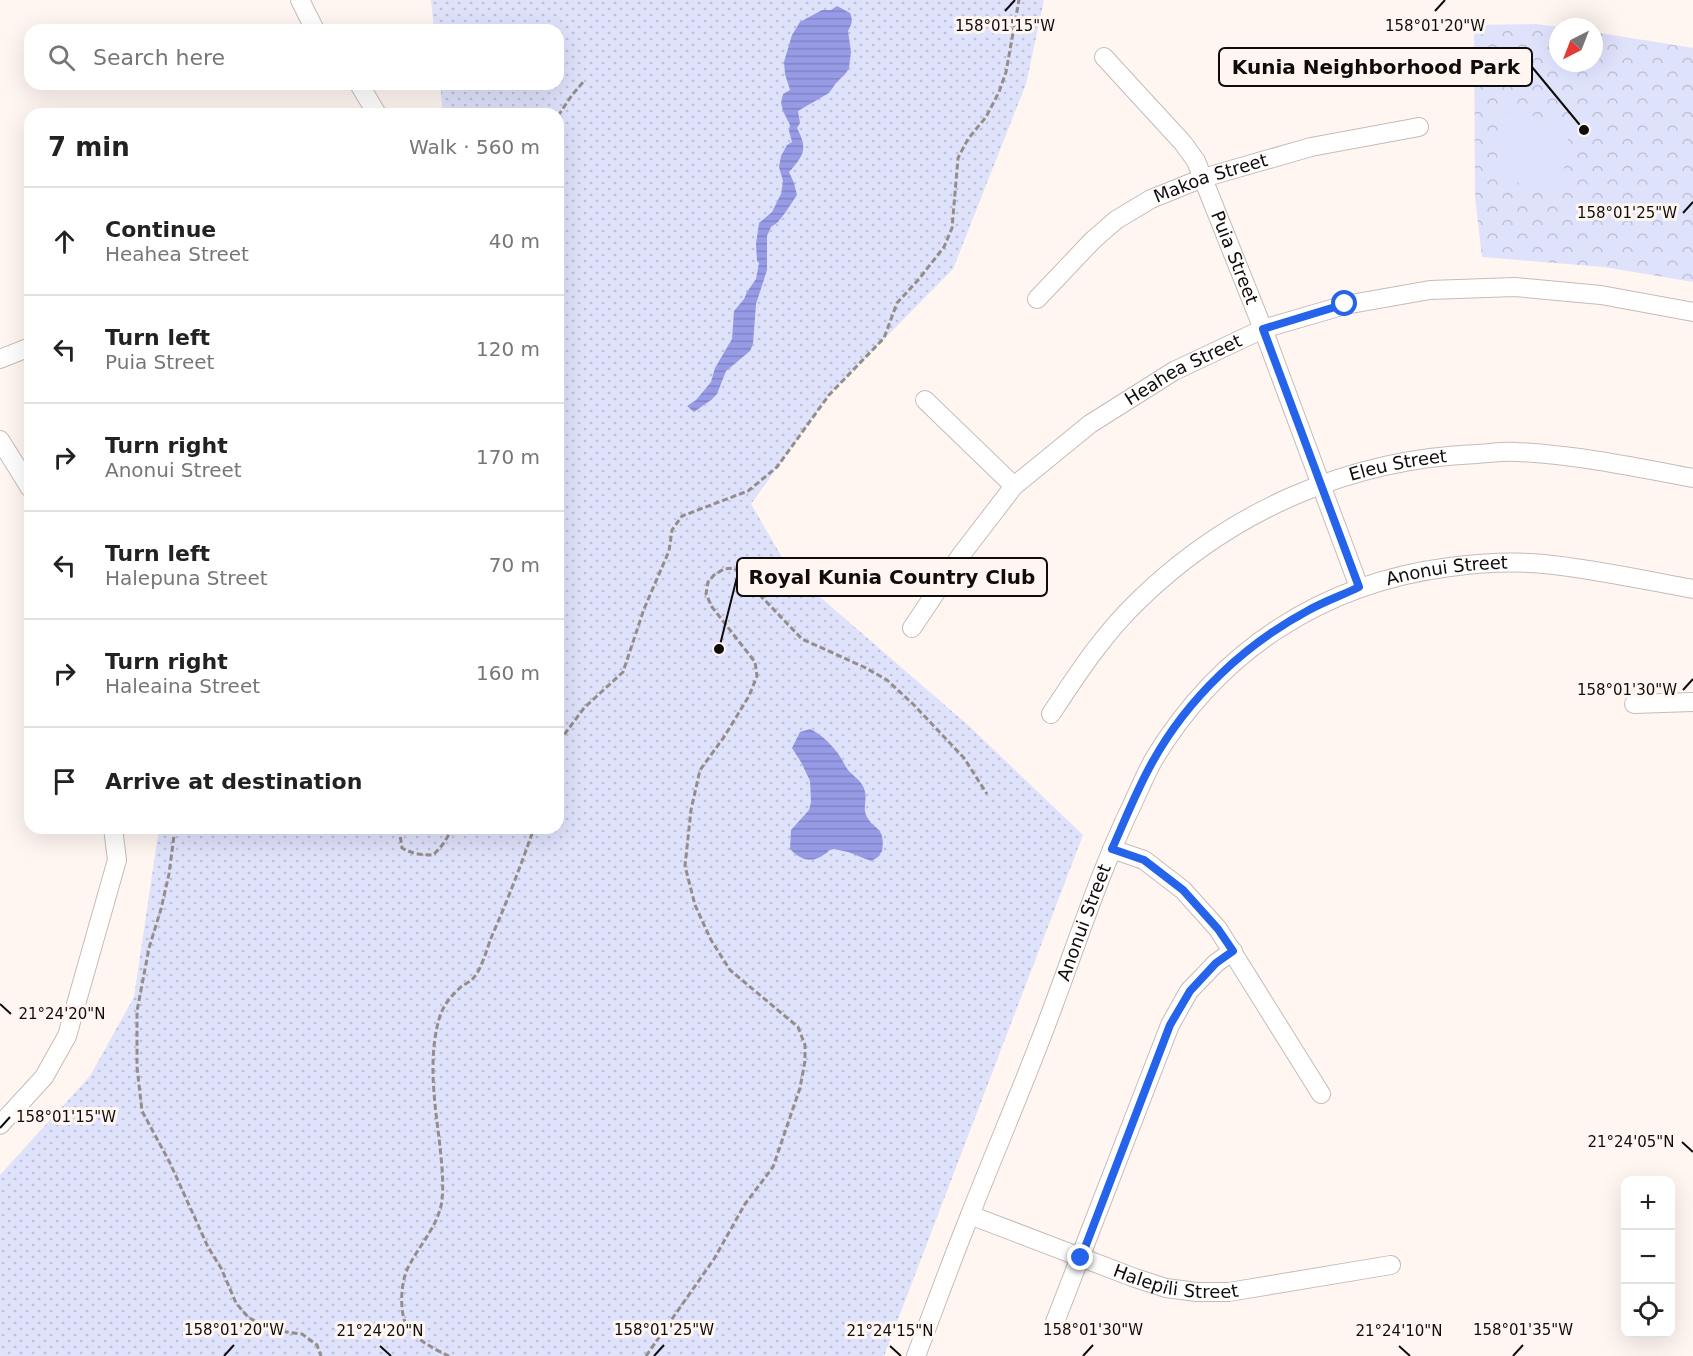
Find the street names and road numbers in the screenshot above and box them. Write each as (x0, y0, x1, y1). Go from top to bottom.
street label: Makoa Street (1151, 149, 1270, 207)
street label: Puia Street (1207, 208, 1263, 307)
street label: Heahea Street (1121, 330, 1245, 409)
street label: Eleu Street (1346, 445, 1448, 485)
street label: Anonui Street (1383, 552, 1508, 589)
street label: Anonui Street (1052, 861, 1115, 984)
street label: Halepili Street (1110, 1260, 1240, 1302)

